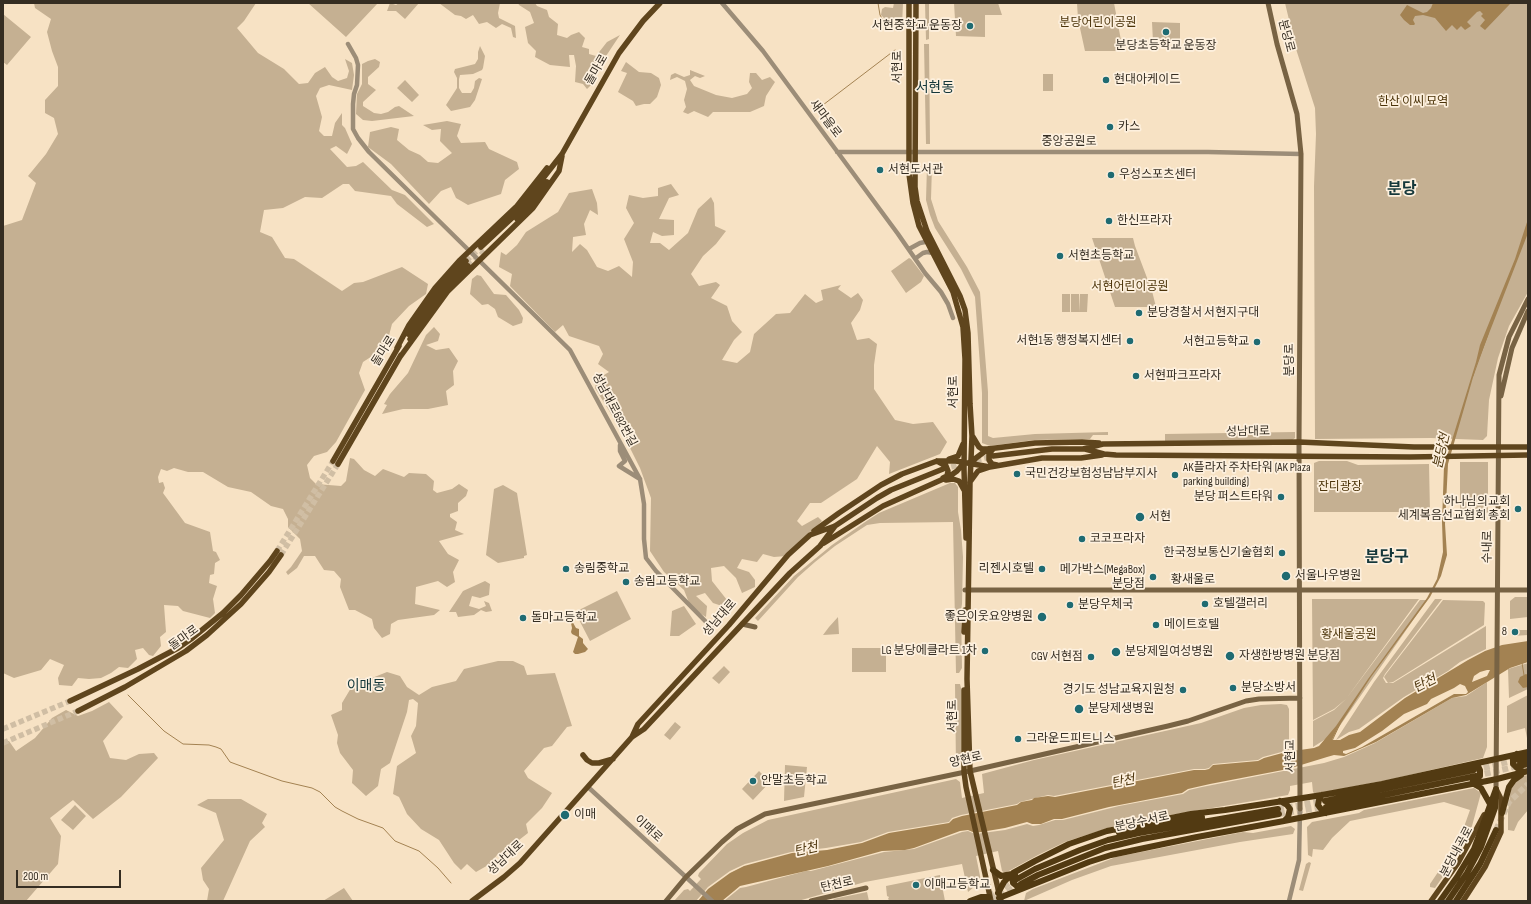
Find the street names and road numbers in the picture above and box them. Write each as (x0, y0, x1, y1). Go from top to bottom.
street label: 분당로 (1275, 18, 1297, 54)
street label: 서현로 (891, 50, 905, 84)
street label: 돌마로 (582, 52, 612, 88)
street label: 새마을로 (806, 97, 844, 141)
street label: 중앙공원로 (1041, 135, 1097, 149)
street label: 돌마로 (369, 333, 399, 369)
street label: 분당로 (1283, 343, 1297, 377)
street label: 성남대로692번길 (588, 371, 640, 449)
street label: 서현로 (947, 375, 961, 409)
street label: 성남대로 (1226, 424, 1270, 440)
street label: 수내로 (1481, 530, 1495, 564)
street label: 황새울로 (1171, 573, 1215, 587)
street label: 성남대로 (700, 597, 740, 639)
street label: 돌마로 (166, 622, 202, 654)
street label: 서현로 (946, 699, 960, 733)
street label: 서현교 (1284, 739, 1298, 773)
street label: 양현로 (948, 749, 984, 771)
street label: 분당수서로 (1114, 809, 1170, 835)
street label: 이매로 (631, 812, 665, 846)
street label: 분당내곡로 (1438, 824, 1476, 880)
street label: 성남대로 (485, 838, 527, 878)
street label: 탄천로 (819, 875, 855, 895)

